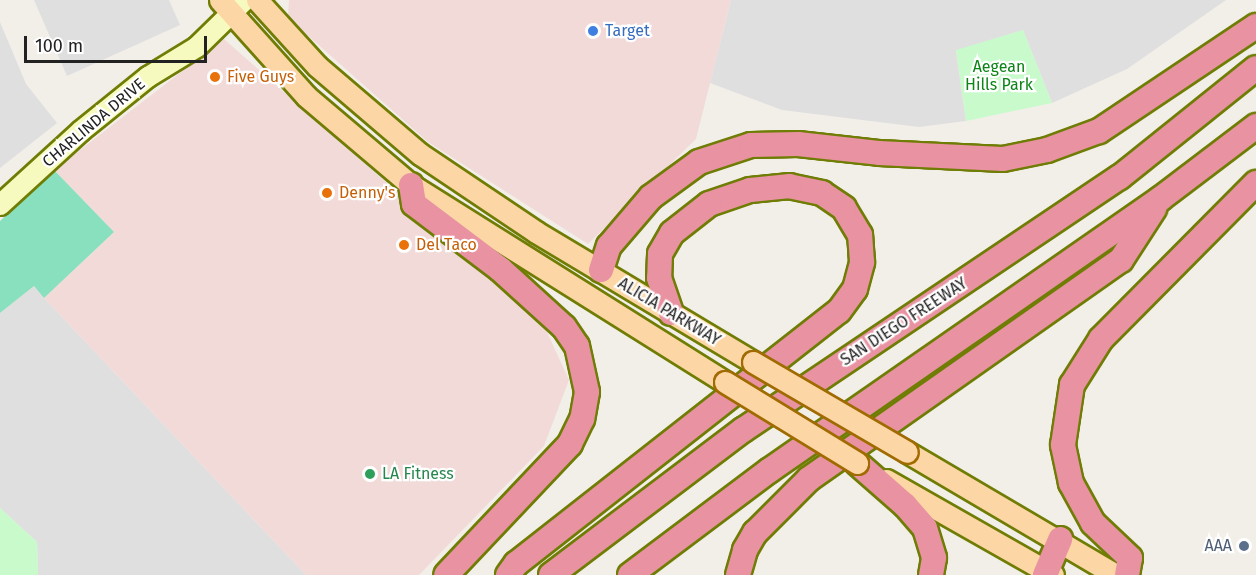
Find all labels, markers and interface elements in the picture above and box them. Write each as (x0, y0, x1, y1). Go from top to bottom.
place label: Target (605, 21, 650, 41)
scale bar (27, 24, 210, 62)
marker: Target (586, 24, 600, 38)
text: 100 m (35, 35, 83, 57)
park label: Aegean Hills Park (965, 57, 1033, 95)
place label: Five Guys (227, 67, 294, 87)
marker: Five Guys (208, 70, 222, 84)
street label: CHARLINDA DRIVE (39, 75, 149, 171)
place label: Denny's (339, 183, 395, 203)
marker: Denny's (320, 186, 334, 200)
place label: Del Taco (416, 235, 477, 255)
marker: Del Taco (397, 238, 411, 252)
street label: ALICIA PARKWAY (614, 274, 724, 350)
street label: SAN DIEGO FREEWAY (837, 274, 971, 370)
place label: LA Fitness (382, 464, 454, 484)
marker: LA Fitness (363, 467, 377, 481)
place label: AAA (1204, 536, 1232, 556)
marker: AAA (1237, 539, 1251, 553)

